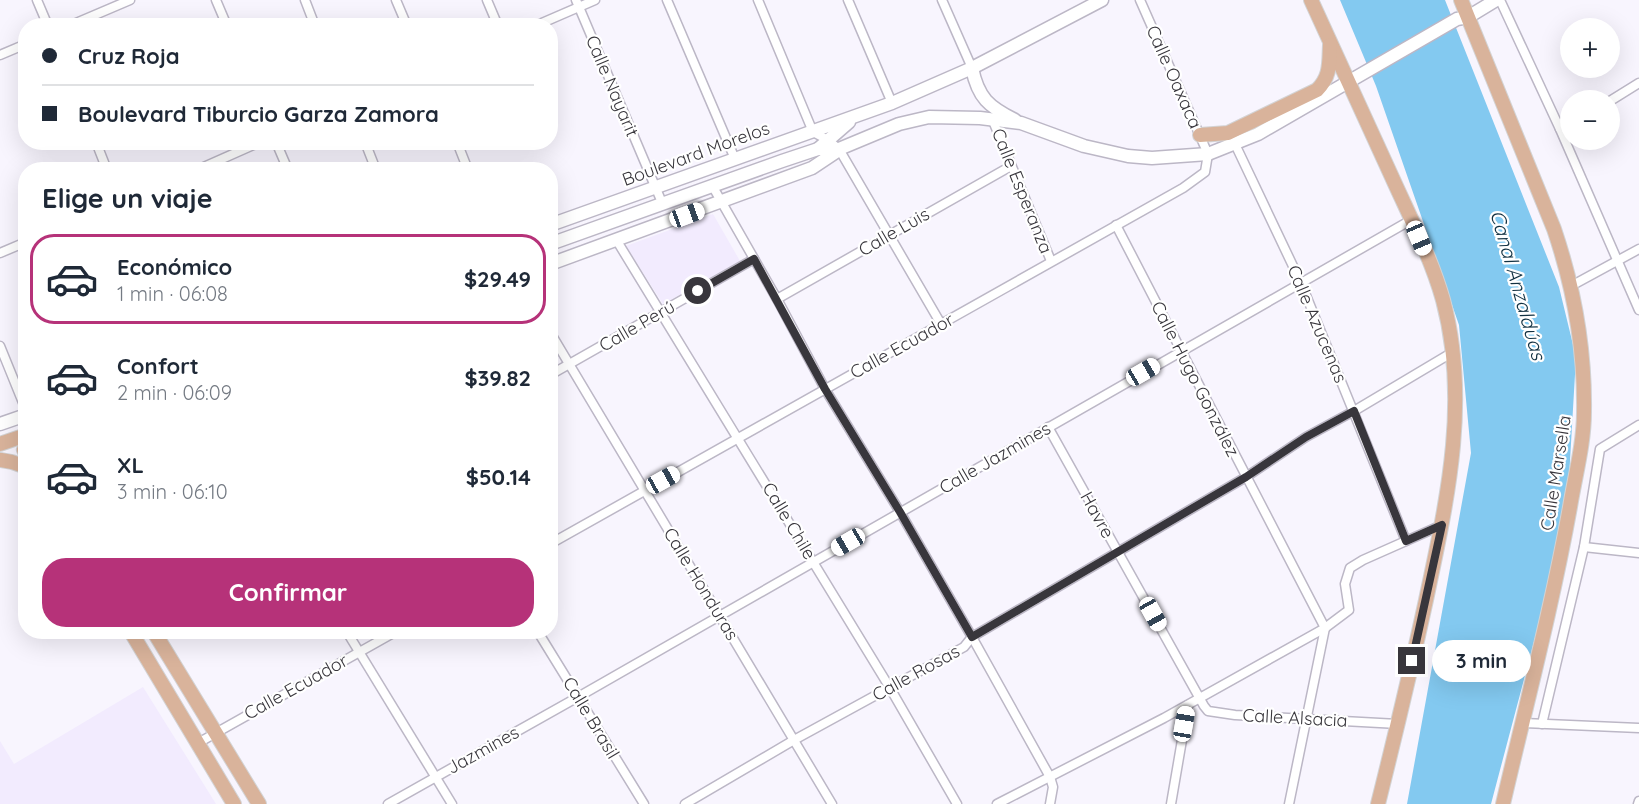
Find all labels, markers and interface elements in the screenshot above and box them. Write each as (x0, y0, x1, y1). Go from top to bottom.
map controls (1560, 18, 1620, 150)
button: + (1560, 18, 1620, 78)
street label: Calle Oaxaca (1141, 22, 1207, 132)
street label: Calle Nayarit (581, 32, 644, 140)
text: Cruz Roja (78, 42, 180, 70)
button: − (1560, 90, 1620, 150)
text: Boulevard Tiburcio Garza Zamora (78, 100, 439, 128)
street label: Boulevard Morelos (619, 116, 773, 191)
street label: Calle Esperanza (987, 125, 1058, 257)
text: Elige un viaje (42, 181, 213, 215)
car (667, 200, 707, 230)
street label: Calle Luis (854, 202, 933, 261)
water label: Canal Anzaldúas (1485, 207, 1552, 364)
car (1404, 218, 1434, 258)
icon: car (45, 252, 99, 306)
text: Económico (117, 253, 232, 281)
street label: Calle Azucenas (1282, 261, 1353, 386)
text: $29.49 (464, 265, 531, 293)
route start (684, 277, 711, 304)
text: 1 min · 06:08 (117, 281, 228, 306)
street label: Calle Perú (595, 295, 679, 356)
street label: Calle Hugo González (1146, 297, 1245, 460)
street label: Calle Ecuador (846, 308, 958, 384)
icon: car (45, 351, 99, 405)
text: Confort (117, 352, 199, 380)
car (1123, 355, 1163, 389)
text: $39.82 (464, 364, 531, 392)
text: 2 min · 06:09 (117, 380, 232, 405)
street label: Calle Marsella (1535, 414, 1576, 532)
street label: Calle Jazmines (935, 416, 1055, 499)
icon: car (45, 450, 99, 504)
text: XL (117, 451, 144, 479)
text: $50.14 (466, 463, 531, 491)
car (643, 463, 683, 497)
street label: Calle Chile (757, 478, 821, 563)
text: 3 min · 06:10 (117, 479, 228, 504)
street label: Havre (1075, 487, 1120, 542)
street label: Calle Honduras (659, 523, 744, 644)
car (828, 525, 868, 559)
button: Confirmar (42, 558, 534, 627)
car (1136, 594, 1170, 634)
street label: Calle Rosas (868, 639, 964, 706)
callout: 3 min (1433, 640, 1532, 682)
route end (1398, 647, 1425, 674)
text: 3 min (1456, 648, 1507, 673)
street label: Calle Ecuador (240, 649, 352, 725)
street label: Calle Brasil (558, 673, 625, 763)
street label: Calle Alsacia (1242, 703, 1348, 732)
car (1172, 705, 1196, 743)
street label: Jazmines (443, 720, 523, 779)

